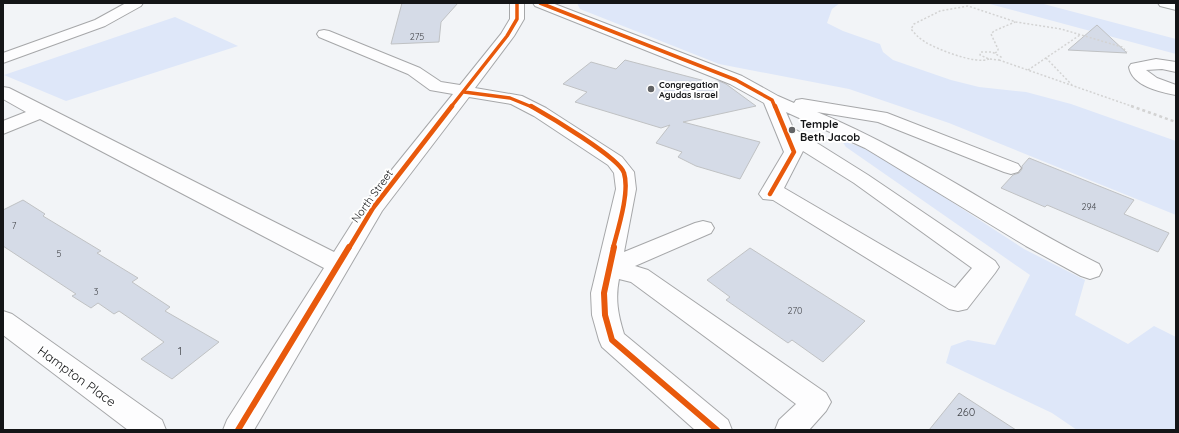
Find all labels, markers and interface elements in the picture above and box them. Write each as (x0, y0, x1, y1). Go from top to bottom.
house number: 275 (410, 31, 424, 42)
place label: Congregation Agudas Israel (659, 79, 718, 100)
marker: Congregation Agudas Israel (646, 84, 656, 94)
place label: Temple Beth Jacob (800, 117, 860, 144)
marker: Temple Beth Jacob (787, 125, 797, 135)
street label: North Street (348, 167, 396, 225)
house number: 294 (1082, 201, 1097, 212)
house number: 7 (12, 220, 17, 231)
house number: 5 (57, 248, 62, 259)
house number: 3 (94, 286, 99, 297)
house number: 270 (788, 305, 802, 316)
street label: Hampton Place (35, 342, 119, 410)
house number: 1 (178, 344, 182, 358)
house number: 260 (957, 405, 975, 419)

